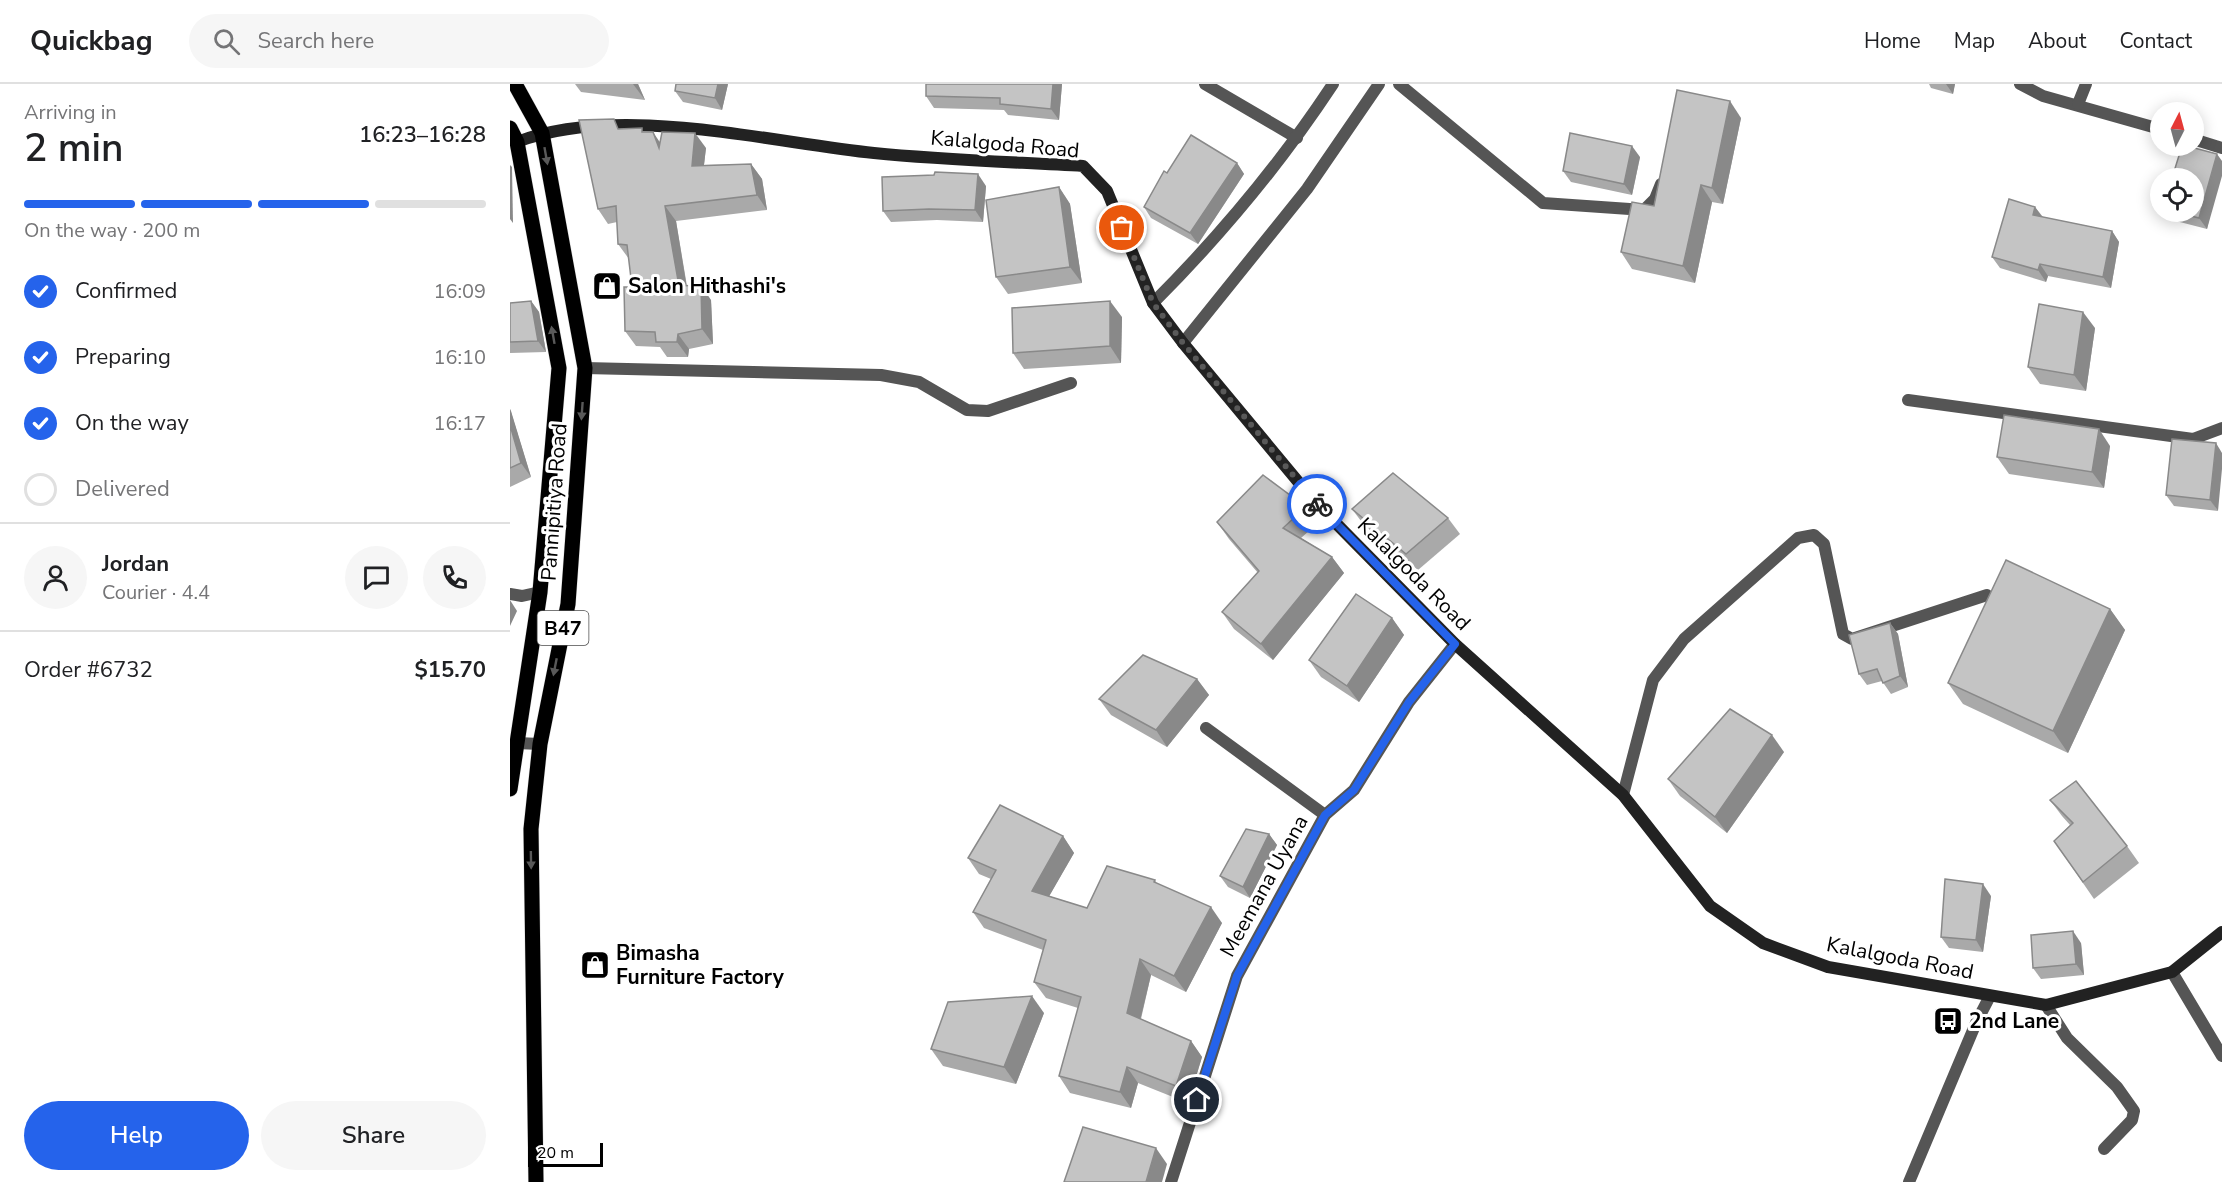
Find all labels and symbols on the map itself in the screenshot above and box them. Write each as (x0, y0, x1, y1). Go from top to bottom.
north arrow (2150, 102, 2204, 156)
street label: Kalalgoda Road (929, 124, 1081, 164)
one-way arrow (542, 147, 551, 166)
pin (1096, 202, 1147, 253)
shop icon: Salon Hithashi's (591, 270, 623, 302)
place label: Salon Hithashi's (628, 272, 786, 300)
one-way arrow (548, 326, 557, 345)
one-way arrow (577, 401, 587, 420)
street label: Pannipitiya Road (535, 422, 573, 582)
courier (1287, 474, 1347, 534)
street label: Kalalgoda Road (1351, 511, 1477, 637)
road number: B47 (538, 611, 588, 645)
one-way arrow (550, 658, 560, 676)
street label: Meemana Uyana (1213, 810, 1315, 962)
one-way arrow (526, 850, 536, 869)
street label: Kalalgoda Road (1824, 930, 1976, 986)
place label: Bimasha Furniture Factory (616, 939, 785, 991)
shop icon: Bimasha Furniture Factory (579, 949, 611, 981)
bus stop icon: 2nd Lane (1932, 1005, 1964, 1037)
place label: 2nd Lane (1969, 1007, 2059, 1035)
pin (1171, 1074, 1222, 1125)
scale bar (528, 1140, 603, 1168)

